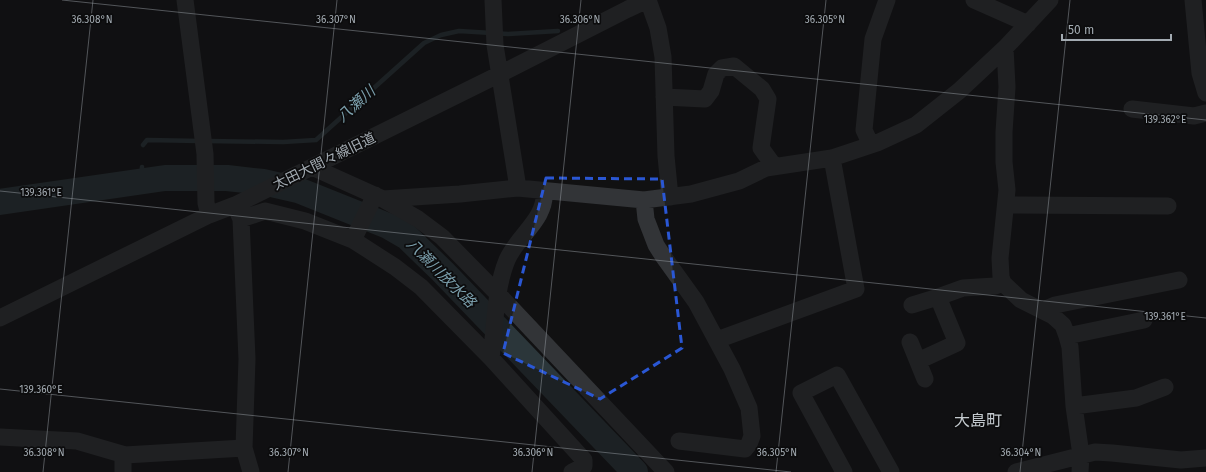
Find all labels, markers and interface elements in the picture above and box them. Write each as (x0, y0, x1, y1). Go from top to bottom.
text: 36.308°N (72, 14, 112, 26)
text: 36.307°N (316, 14, 356, 26)
text: 36.306°N (560, 14, 600, 26)
text: 36.305°N (805, 14, 845, 26)
scale bar (1062, 16, 1171, 42)
text: 50 m (1068, 23, 1094, 37)
water label: 八瀬川 (333, 81, 380, 126)
text: 139.362°E (1144, 114, 1186, 126)
street label: 太田大間々線旧道 (270, 129, 378, 194)
text: 139.361°E (20, 187, 62, 199)
water label: 八瀬川放水路 (403, 235, 481, 313)
text: 139.361°E (1144, 311, 1186, 323)
text: 139.360°E (19, 384, 63, 396)
district label: 大島町 (954, 411, 1002, 430)
text: 36.308°N (24, 447, 64, 459)
text: 36.307°N (269, 447, 309, 459)
text: 36.306°N (513, 447, 553, 459)
text: 36.305°N (757, 447, 797, 459)
text: 36.304°N (1001, 447, 1041, 459)

